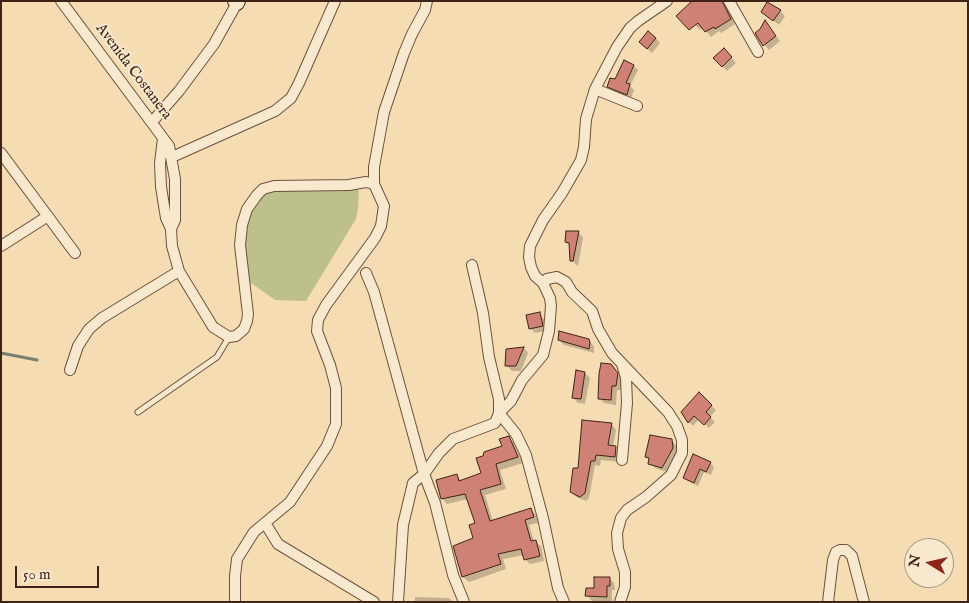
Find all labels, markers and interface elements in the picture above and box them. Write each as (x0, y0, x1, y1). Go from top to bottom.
street label: Avenida Costanera (91, 20, 175, 124)
north arrow (904, 538, 954, 588)
text: N (905, 553, 925, 568)
scale bar (18, 556, 101, 588)
text: 50 m (23, 565, 51, 584)

